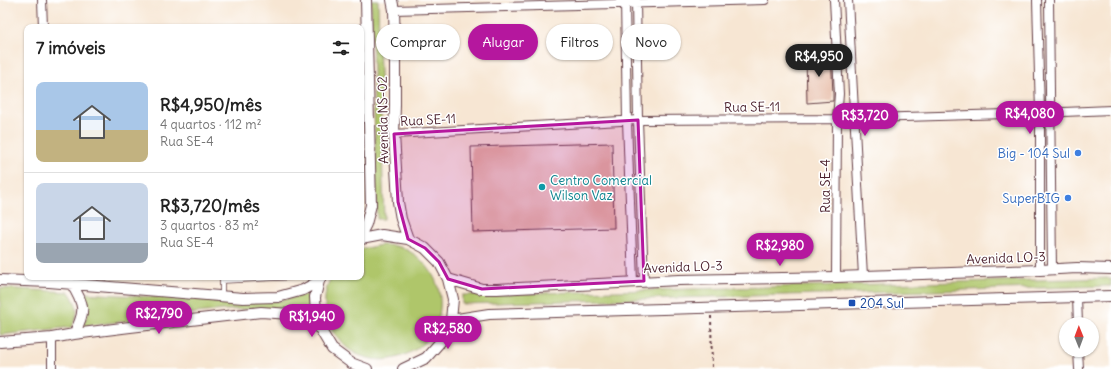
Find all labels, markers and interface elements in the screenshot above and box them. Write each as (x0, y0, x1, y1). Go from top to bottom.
chip: Comprar (376, 24, 460, 60)
chip: Alugar (468, 24, 538, 60)
chip: Filtros (546, 24, 613, 60)
chip: Novo (621, 24, 681, 60)
text: 7 imóveis (36, 37, 106, 59)
icon: filters (330, 37, 352, 59)
pin: R$4,950 (782, 44, 856, 78)
text: R$4,950 (794, 48, 844, 65)
street label: Avenida NS-02 (374, 76, 392, 164)
text: R$4,950/mês (160, 94, 262, 116)
icon: home (68, 98, 116, 146)
street label: Rua SE-11 (724, 98, 780, 116)
pin: R$4,080 (993, 101, 1067, 135)
pin: R$3,720 (828, 103, 902, 137)
text: R$4,080 (1005, 105, 1055, 122)
text: R$3,720 (841, 107, 889, 124)
street label: Rua SE-11 (400, 110, 456, 130)
text: 4 quartos · 112 m² (160, 116, 262, 133)
text: Rua SE-4 (160, 133, 214, 150)
place label: Big - 104 Sul (998, 145, 1070, 162)
marker: Big - 104 Sul (1073, 148, 1083, 158)
street label: Rua SE-4 (817, 159, 834, 213)
place label: Centro Comercial Wilson Vaz (550, 172, 652, 204)
marker: Centro Comercial Wilson Vaz (537, 182, 547, 192)
place label: SuperBIG (1002, 190, 1060, 207)
marker: SuperBIG (1063, 193, 1073, 203)
text: R$3,720/mês (160, 195, 260, 217)
icon: home (68, 199, 116, 247)
text: 3 quartos · 83 m² (160, 217, 259, 234)
pin: R$2,980 (743, 233, 817, 267)
text: Rua SE-4 (160, 234, 214, 251)
text: R$2,980 (756, 237, 804, 254)
street label: Avenida LO-3 (966, 248, 1046, 268)
street label: Avenida LO-3 (643, 257, 723, 277)
place label: 204 Sul (860, 295, 904, 312)
marker: 204 Sul (847, 298, 857, 308)
pin: R$2,790 (122, 301, 196, 335)
pin: R$1,940 (275, 304, 349, 338)
text: R$2,790 (135, 305, 183, 322)
text: R$1,940 (289, 308, 335, 325)
pin: R$2,580 (411, 316, 485, 350)
north arrow (1059, 317, 1099, 357)
map controls (1059, 317, 1099, 357)
text: R$2,580 (424, 320, 472, 337)

